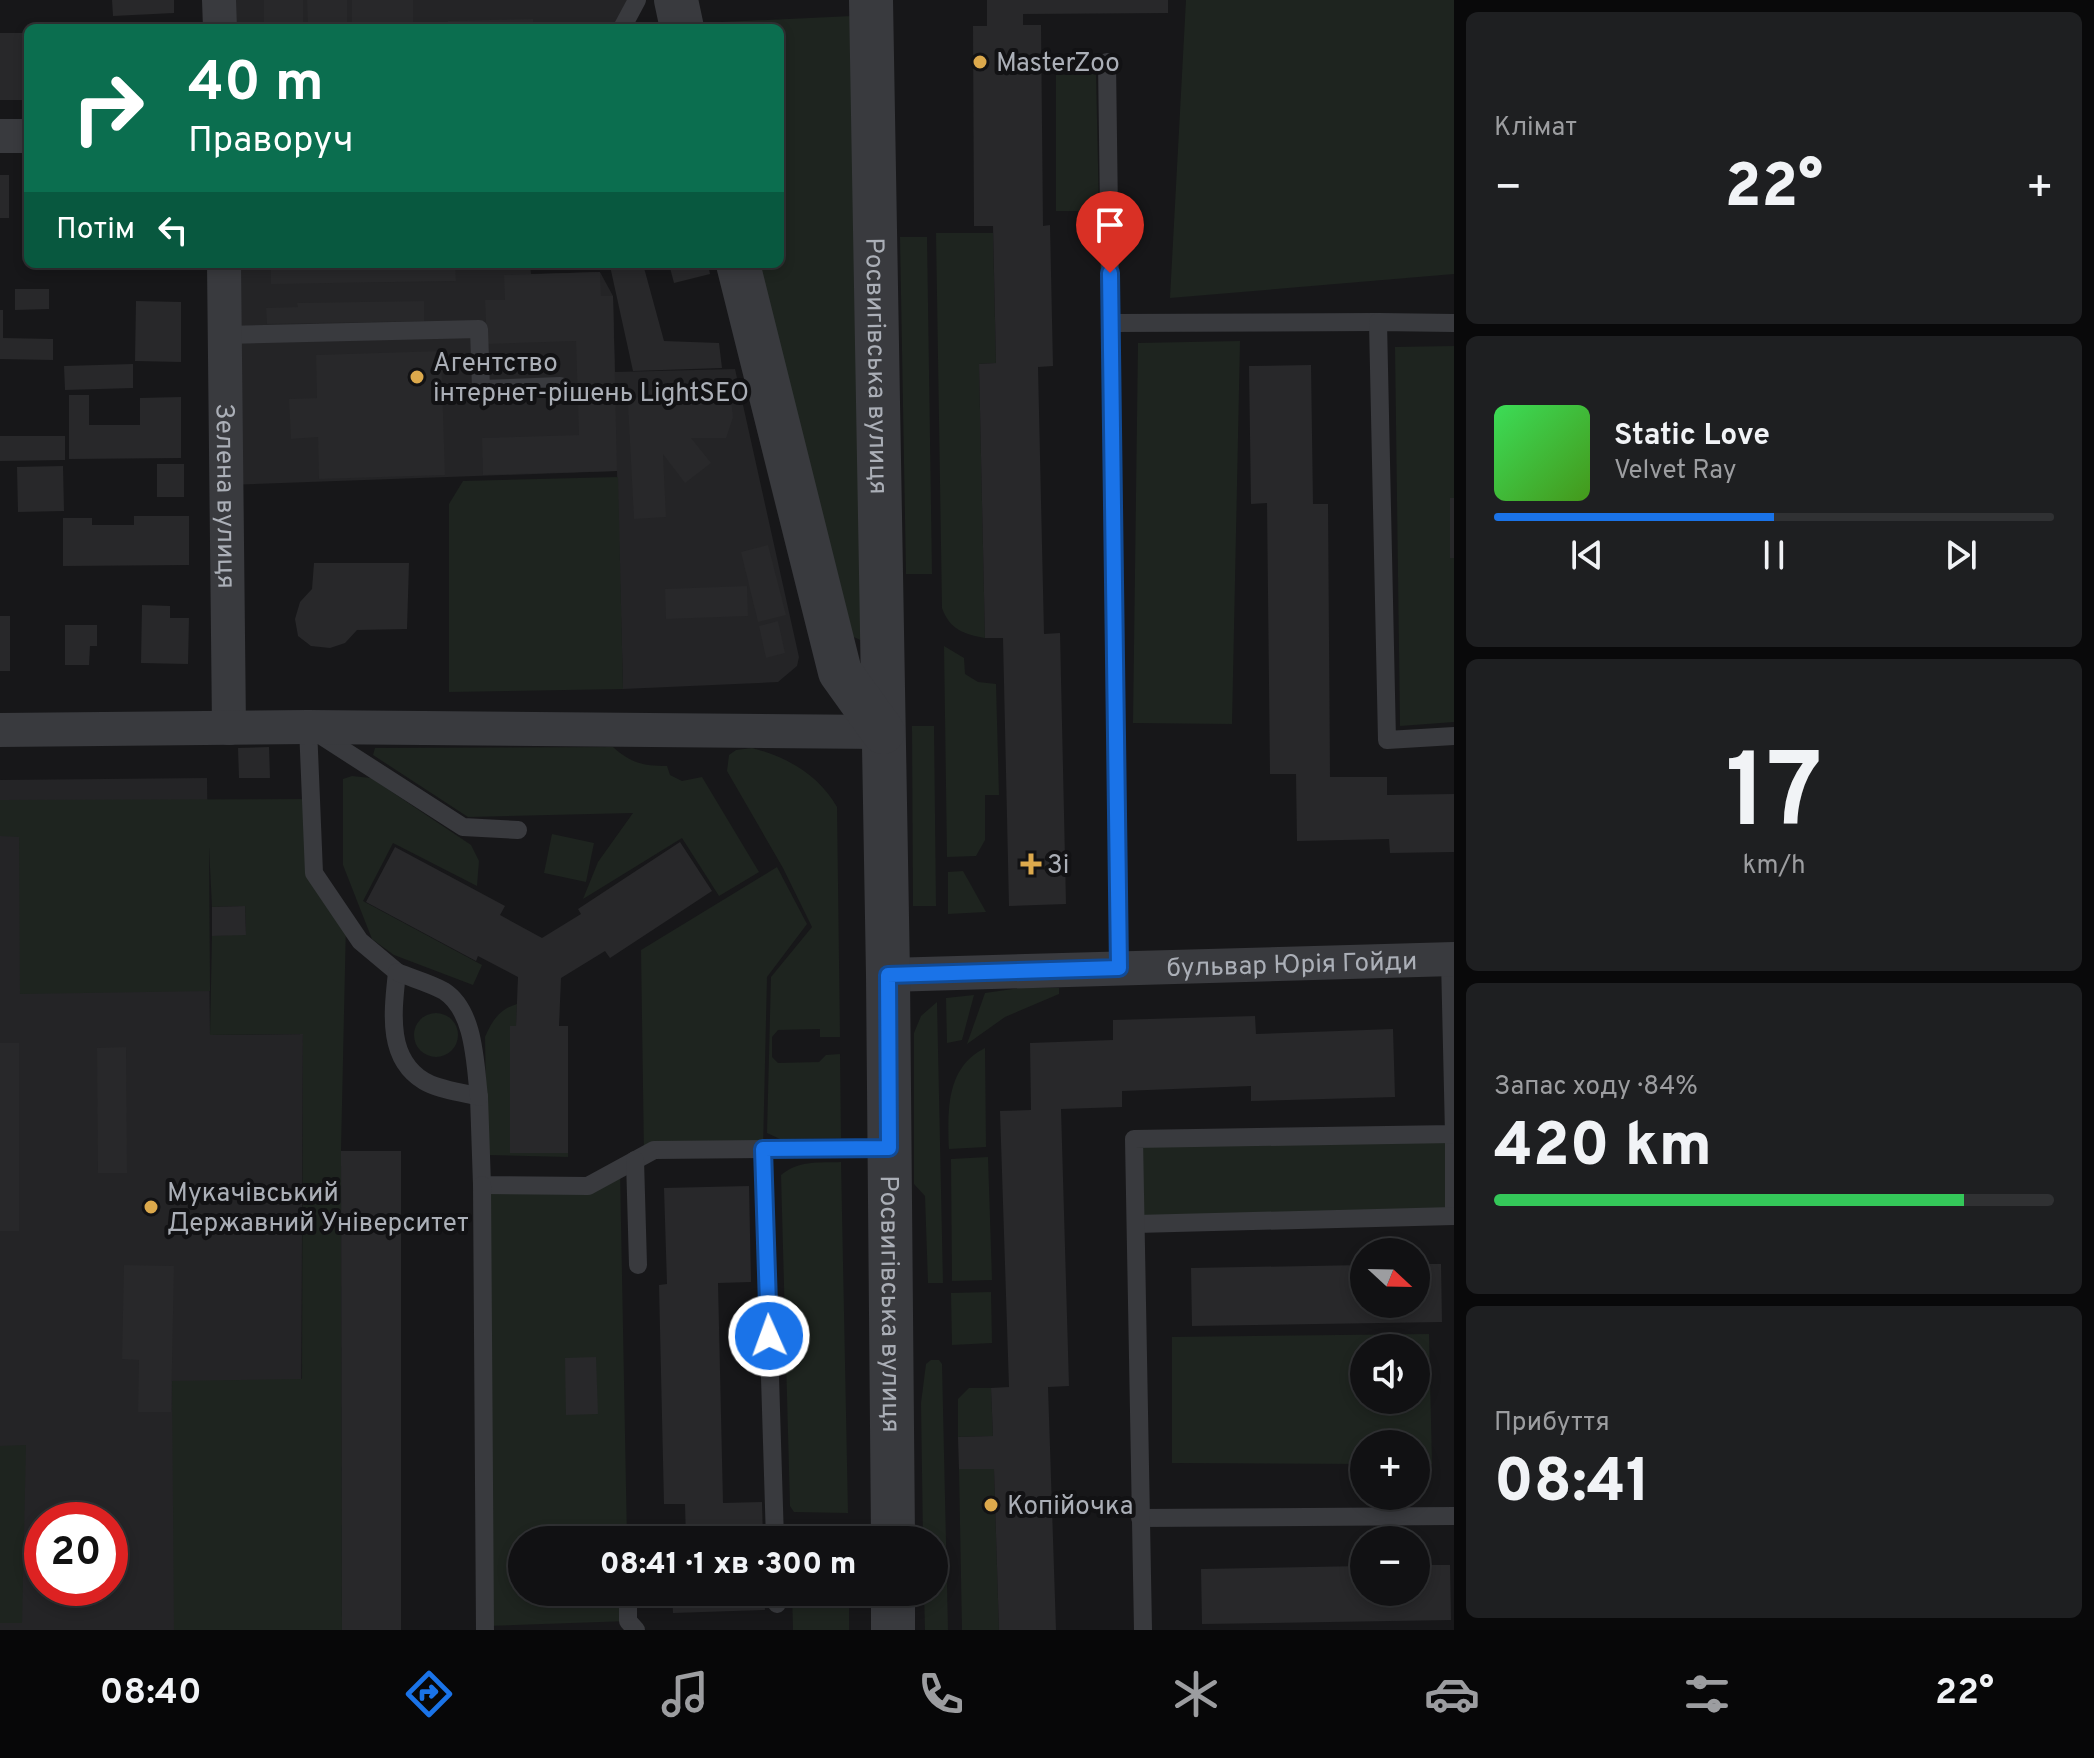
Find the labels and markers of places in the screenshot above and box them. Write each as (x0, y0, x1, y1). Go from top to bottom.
place label: MasterZoo (996, 48, 1120, 81)
marker: MasterZoo (971, 53, 989, 71)
pin (1076, 191, 1144, 273)
place label: Агентство інтернет-рішень LightSEO (433, 348, 749, 411)
marker: Агентство інтернет-рішень LightSEO (408, 368, 426, 386)
place label: 3і (1047, 850, 1069, 883)
marker: 3і (1022, 855, 1040, 873)
place label: Мукачівський Державний Університет (167, 1178, 469, 1241)
marker: Мукачівський Державний Університет (142, 1198, 160, 1216)
place label: Копійочка (1007, 1491, 1134, 1524)
marker: Копійочка (982, 1496, 1000, 1514)

